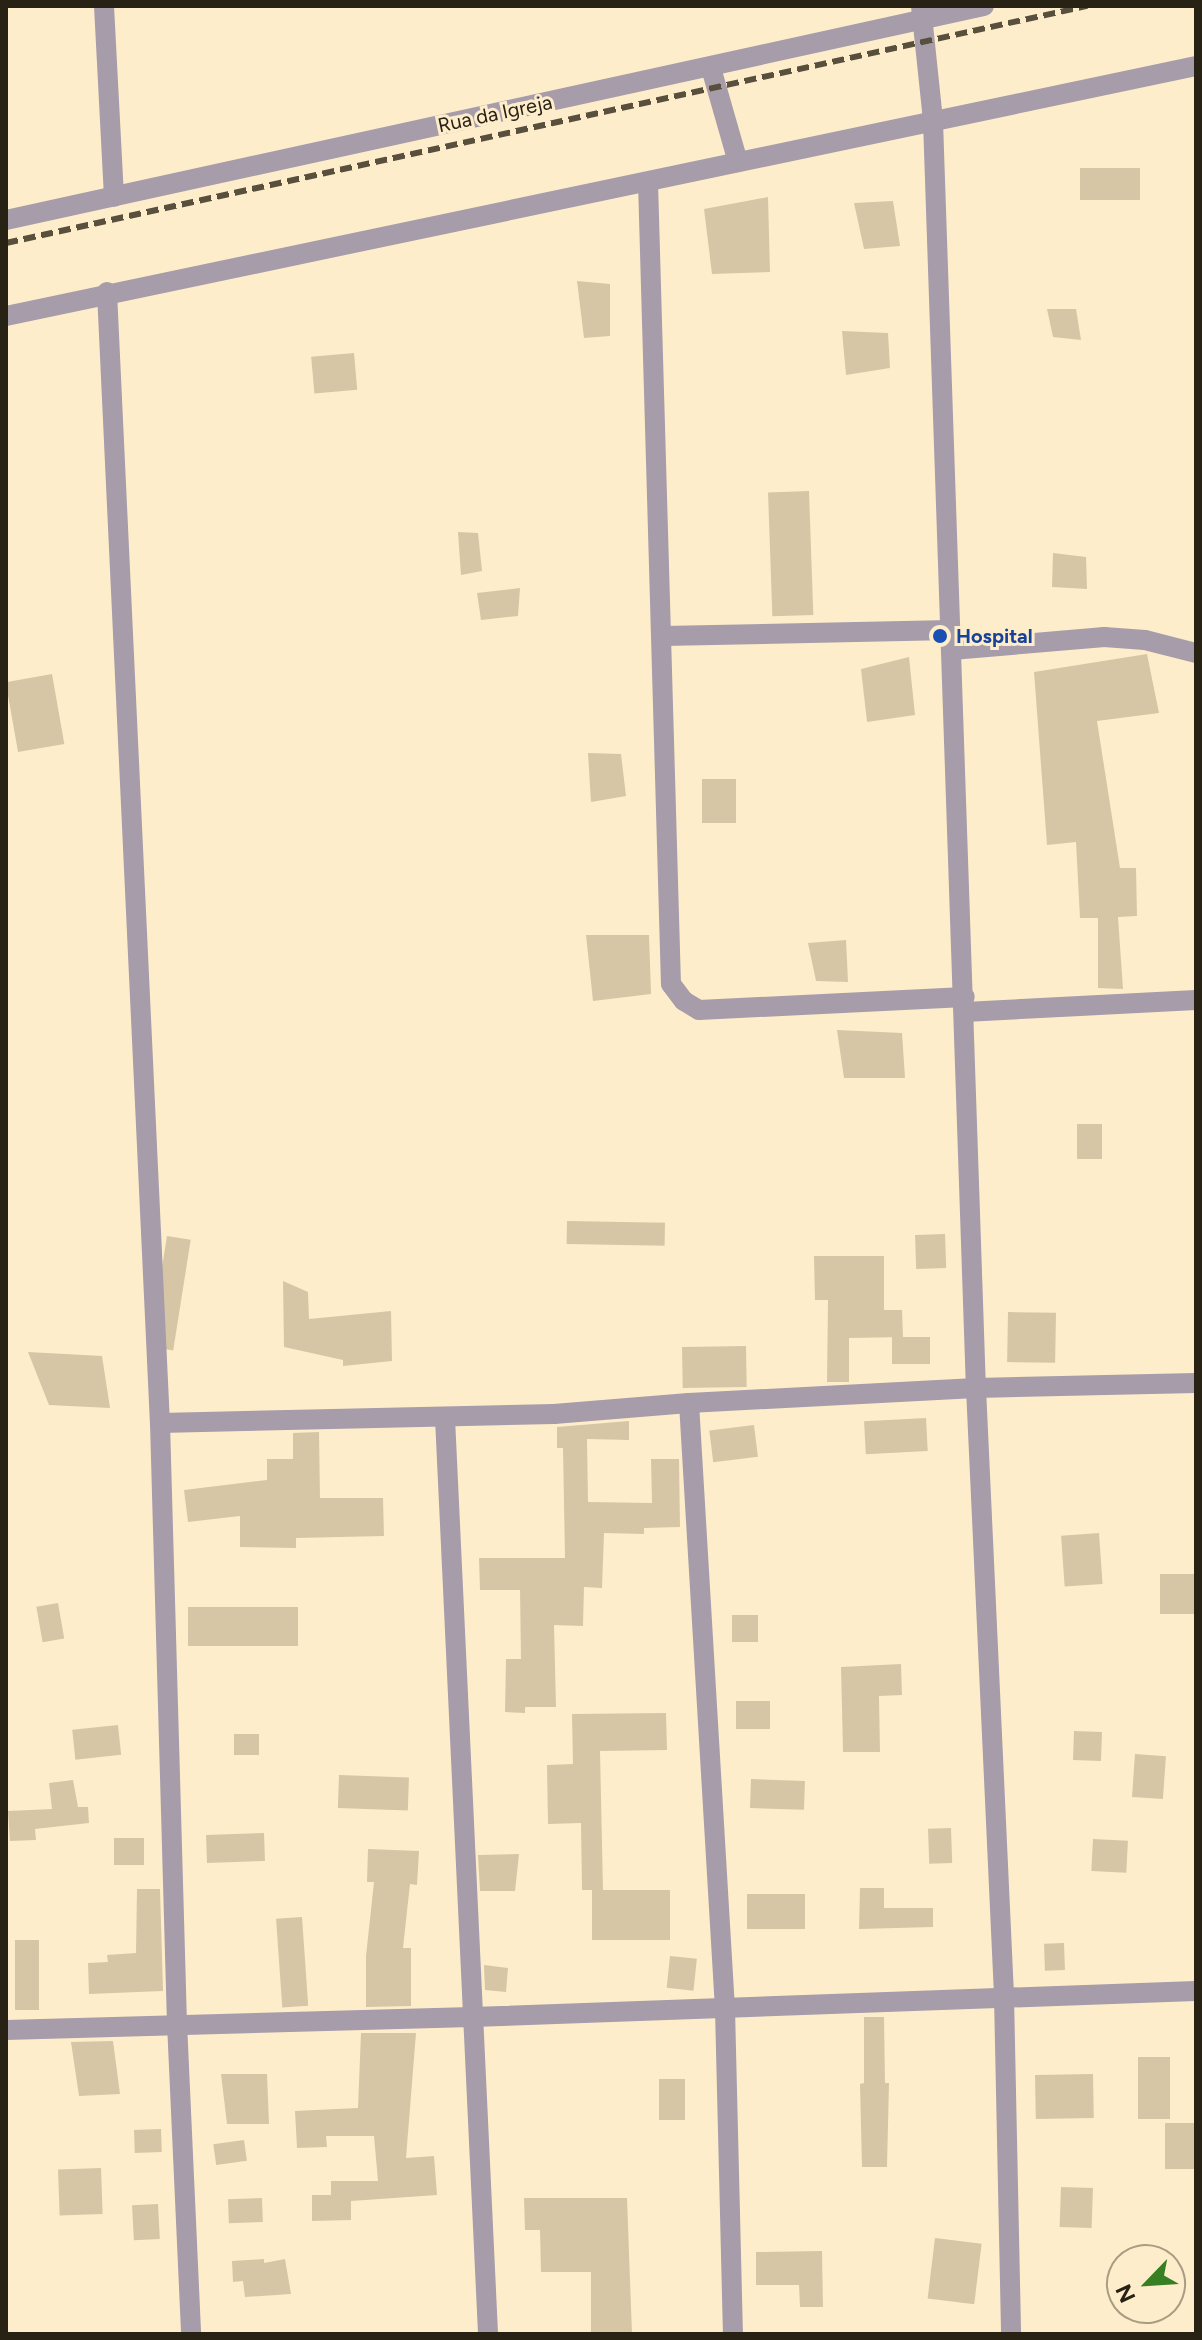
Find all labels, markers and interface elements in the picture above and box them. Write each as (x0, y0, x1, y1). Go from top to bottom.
street label: Rua da Igreja (436, 90, 554, 138)
place label: Hospital (956, 624, 1033, 648)
marker: Hospital (931, 627, 949, 645)
north arrow (1106, 2244, 1186, 2324)
text: N (1110, 2280, 1141, 2307)

